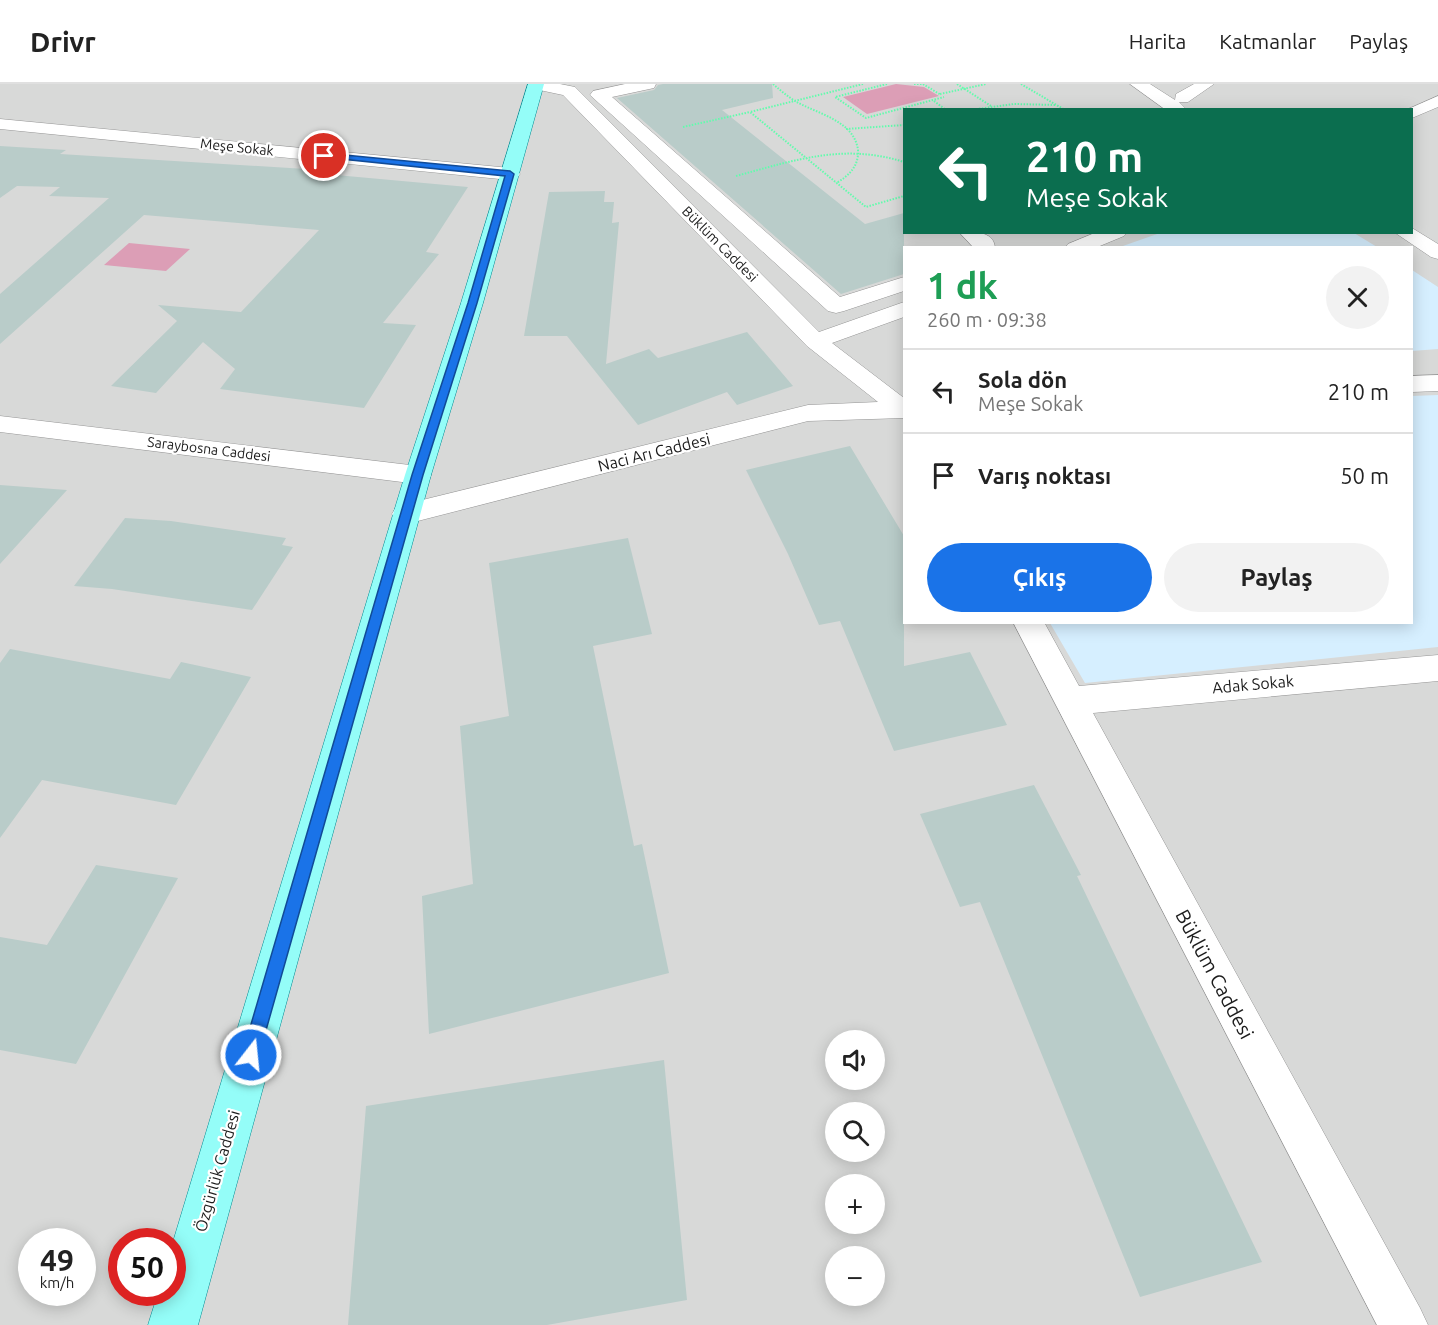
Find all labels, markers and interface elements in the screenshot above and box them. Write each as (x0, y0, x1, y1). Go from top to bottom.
text: Drivr (30, 26, 96, 57)
text: Harita (1129, 29, 1186, 53)
text: Katmanlar (1219, 29, 1316, 53)
text: Paylaş (1349, 29, 1408, 53)
pin (298, 130, 349, 181)
icon: left (927, 132, 1005, 210)
text: 210 m (1026, 133, 1143, 180)
street label: Meşe Sokak (199, 135, 275, 159)
icon: arrive (307, 139, 340, 172)
text: Meşe Sokak (1026, 182, 1168, 212)
street label: Büklüm Caddesi (679, 203, 761, 285)
text: 1 dk (927, 265, 998, 306)
button: close (1326, 266, 1389, 329)
text: 260 m · 09:38 (927, 308, 1047, 331)
text: Sola dön (978, 367, 1067, 392)
icon: left (927, 375, 960, 408)
text: 210 m (1328, 379, 1389, 404)
text: Meşe Sokak (978, 392, 1083, 415)
street label: Naci Arı Caddesi (596, 429, 712, 475)
street label: Saraybosna Caddesi (146, 434, 272, 464)
icon: arrive (927, 459, 960, 492)
text: Varış noktası (978, 463, 1111, 488)
text: 50 m (1340, 463, 1389, 488)
button: Çıkış (927, 543, 1152, 612)
button: Paylaş (1164, 543, 1389, 612)
street label: Adak Sokak (1211, 671, 1295, 697)
street label: Büklüm Caddesi (1171, 905, 1259, 1043)
position arrow (219, 1023, 283, 1087)
map controls (825, 1030, 885, 1306)
button: sound (825, 1030, 885, 1090)
button: search (825, 1102, 885, 1162)
street label: Özgürlük Caddesi (191, 1108, 243, 1234)
button: + (825, 1174, 885, 1234)
speed limit sign: 50 (108, 1228, 186, 1306)
text: 49 (40, 1243, 74, 1277)
button: − (825, 1246, 885, 1306)
text: km/h (40, 1274, 74, 1291)

